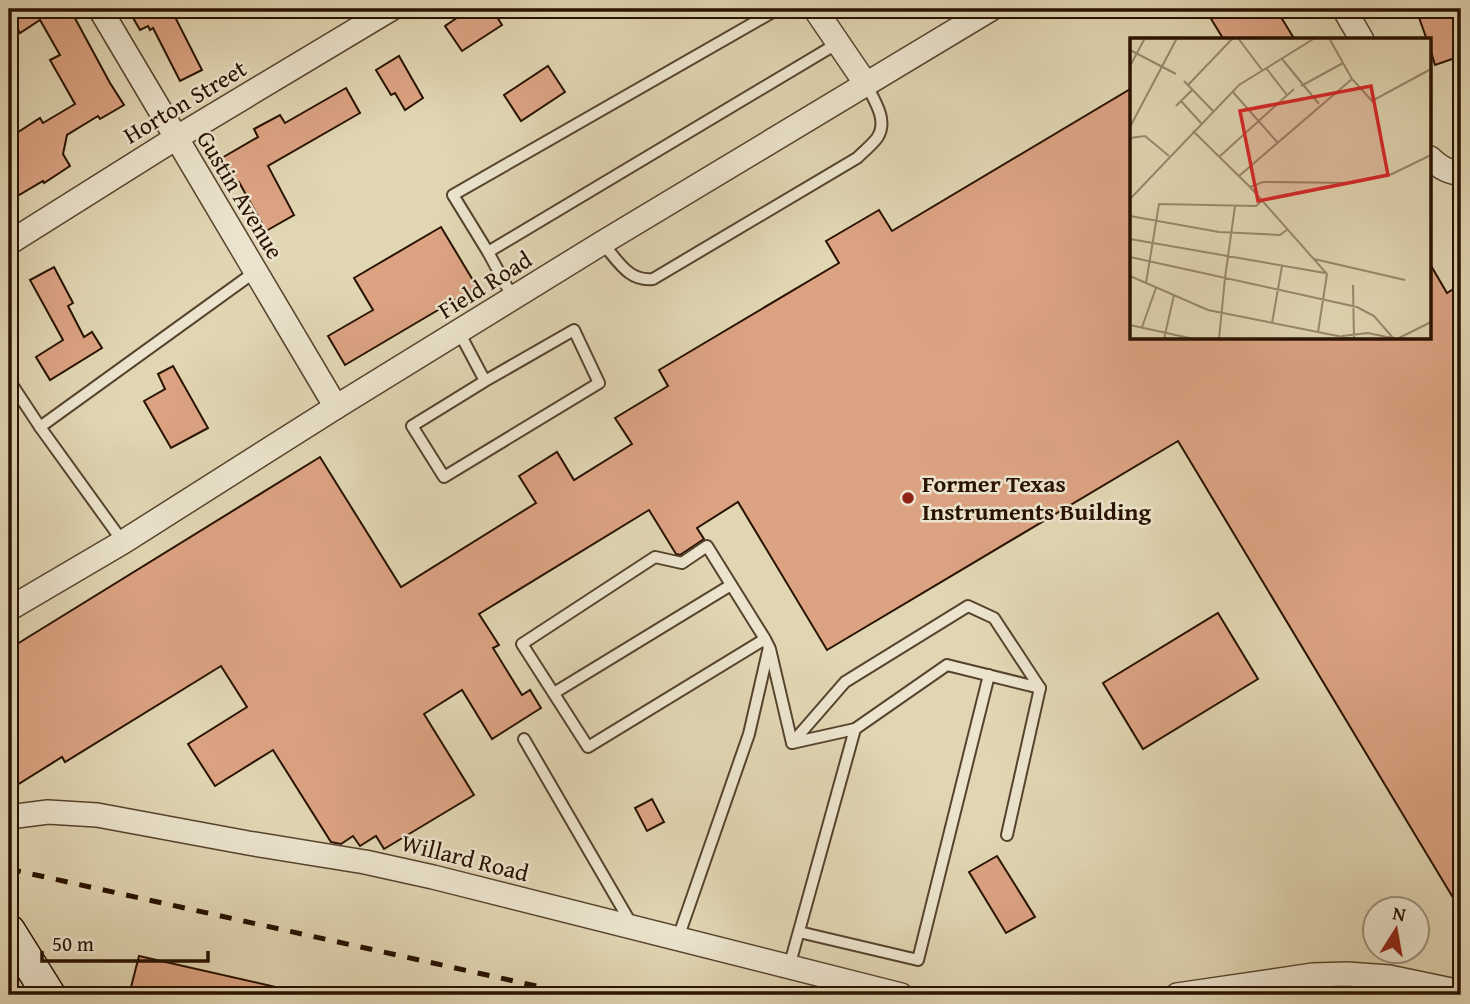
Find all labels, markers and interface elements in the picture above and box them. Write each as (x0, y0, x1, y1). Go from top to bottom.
inset map (1130, 38, 1432, 340)
street label: Horton Street (116, 51, 253, 152)
street label: Gustin Avenue (188, 124, 293, 266)
street label: Field Road (431, 242, 539, 327)
place label: Former Texas Instruments Building (922, 466, 1152, 529)
marker: Former Texas Instruments Building (900, 490, 916, 506)
street label: Willard Road (398, 825, 533, 890)
north arrow (1362, 895, 1432, 965)
text: N (1390, 898, 1408, 928)
scale bar (42, 920, 208, 964)
text: 50 m (52, 928, 94, 959)

